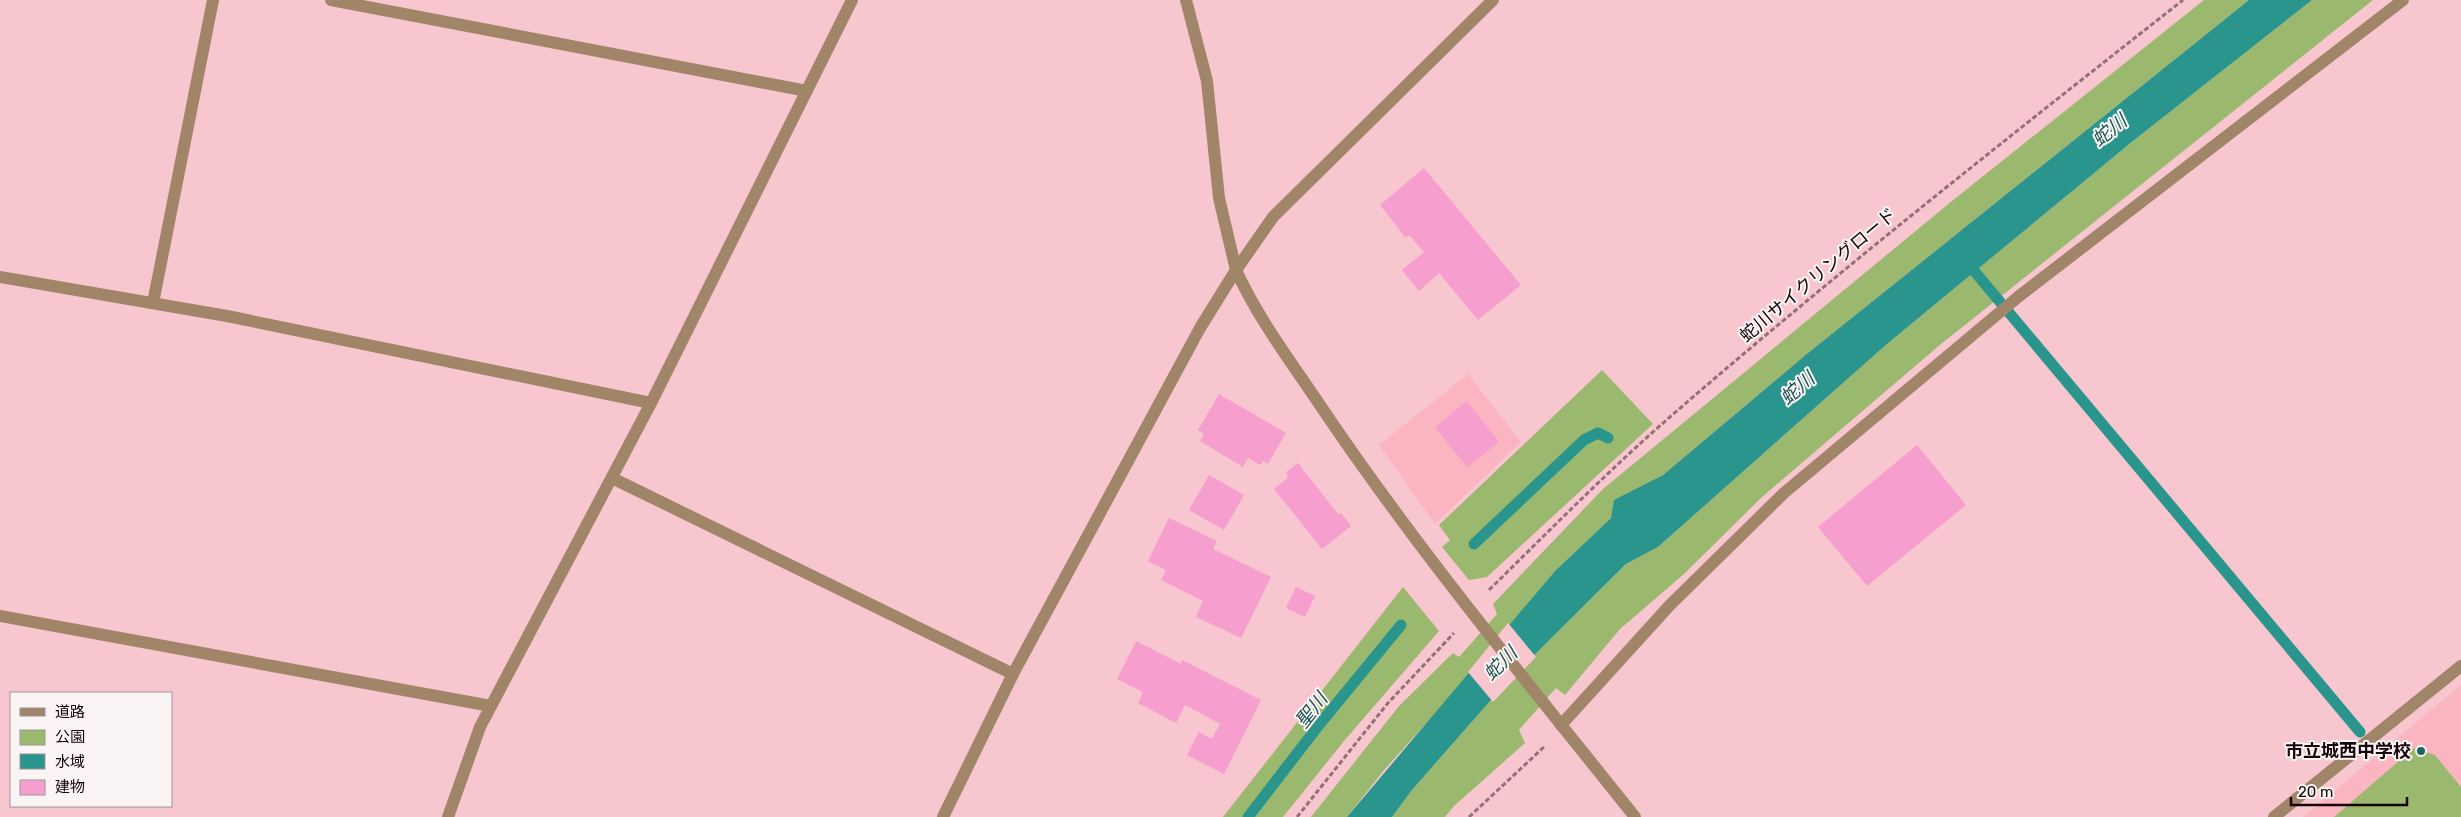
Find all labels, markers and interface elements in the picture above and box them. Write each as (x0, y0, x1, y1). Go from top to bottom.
water label: 蛇川 (2087, 108, 2133, 151)
street label: 蛇川サイクリングロード (1735, 203, 1901, 347)
water label: 蛇川 (1775, 366, 1821, 410)
water label: 蛇川 (1479, 640, 1523, 685)
water label: 聖川 (1291, 687, 1333, 732)
legend (10, 692, 172, 807)
text: 道路 (55, 703, 85, 721)
text: 公園 (55, 728, 85, 746)
place label: 市立城西中学校 (2285, 740, 2411, 762)
marker: 市立城西中学校 (2415, 745, 2427, 757)
text: 水域 (55, 753, 85, 771)
scale bar (2291, 774, 2407, 806)
text: 建物 (55, 778, 85, 796)
text: 20 m (2298, 783, 2333, 801)

